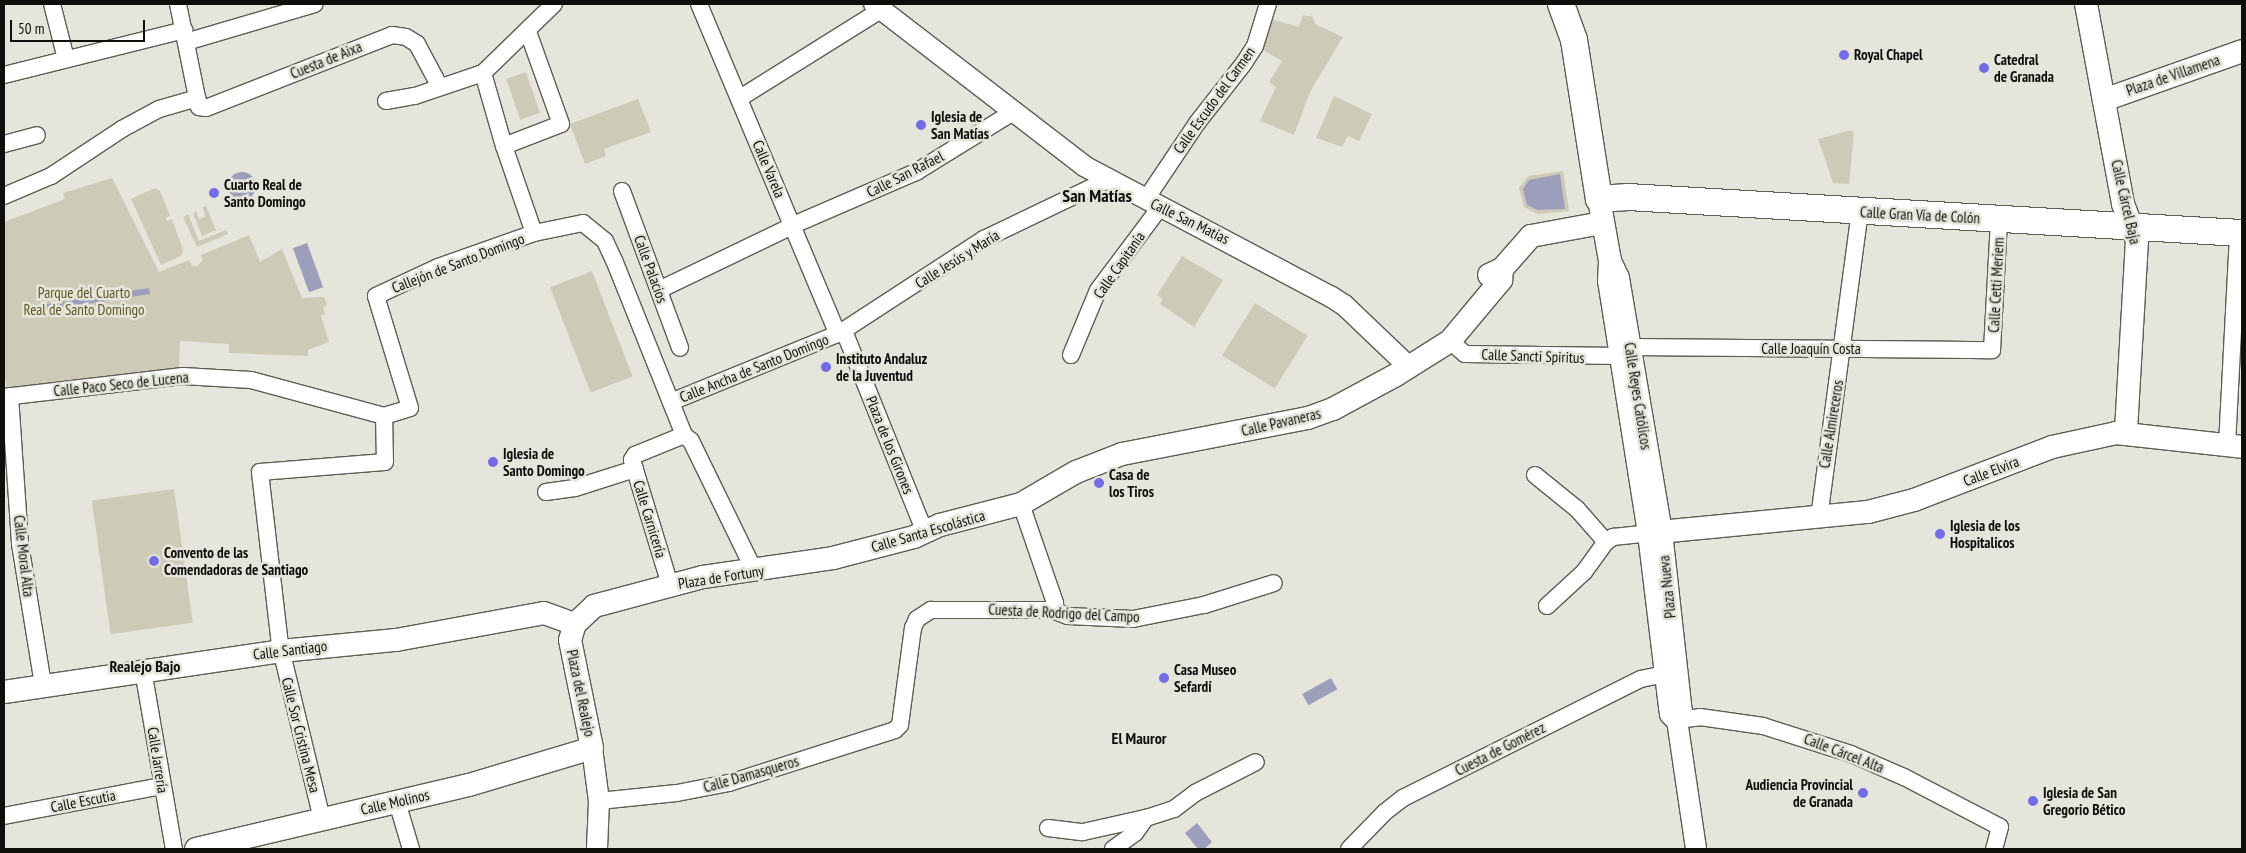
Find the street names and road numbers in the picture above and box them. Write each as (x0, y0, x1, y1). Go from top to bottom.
street label: Cuesta de Aixa (287, 37, 365, 83)
street label: Calle Escudo del Carmen (1169, 43, 1259, 157)
street label: Plaza de Villamena (2124, 50, 2222, 100)
street label: Calle Varela (749, 137, 789, 201)
street label: Calle San Rafael (864, 147, 946, 201)
street label: Calle Cárcel Baja (2108, 158, 2144, 246)
street label: Calle San Matías (1148, 194, 1232, 248)
street label: Calle Gran Vía de Colón (1859, 203, 1981, 227)
street label: Calle Jesús y María (911, 226, 1003, 292)
street label: Calle Capitanía (1089, 228, 1149, 302)
street label: Callejón de Santo Domingo (389, 229, 527, 297)
street label: Calle Palacios (630, 233, 672, 305)
street label: Calle Cetti Meriem (1985, 237, 2007, 333)
street label: Calle Ancha de Santo Domingo (677, 330, 831, 406)
street label: Calle Joaquín Costa (1761, 340, 1861, 358)
street label: Calle Reyes Católicos (1621, 341, 1655, 451)
street label: Calle Sancti Spiritus (1481, 345, 1585, 367)
street label: Calle Paco Seco de Lucena (53, 368, 189, 400)
street label: Calle Almireceros (1815, 378, 1847, 470)
street label: Plaza de los Girones (862, 393, 918, 497)
street label: Calle Pavaneras (1239, 404, 1323, 440)
street label: Calle Elvira (1961, 452, 2021, 490)
street label: Calle Carnicería (630, 478, 670, 560)
street label: Calle Santa Escolástica (869, 506, 987, 556)
street label: Calle Moral Alta (10, 514, 38, 598)
street label: Plaza Nueva (1655, 555, 1679, 619)
street label: Plaza de Fortuny (677, 561, 765, 593)
street label: Cuesta de Rodrigo del Campo (988, 600, 1140, 626)
street label: Calle Santiago (252, 637, 328, 663)
street label: Plaza del Realejo (563, 648, 599, 738)
street label: Calle Sor Cristina Mesa (278, 675, 324, 795)
street label: Cuesta de Gomérez (1452, 719, 1548, 779)
street label: Calle Jarrería (144, 726, 172, 794)
street label: Calle Cárcel Alta (1801, 729, 1887, 777)
street label: Calle Damasqueros (701, 752, 801, 796)
street label: Calle Molinos (359, 785, 431, 819)
street label: Calle Escutia (49, 786, 117, 816)

